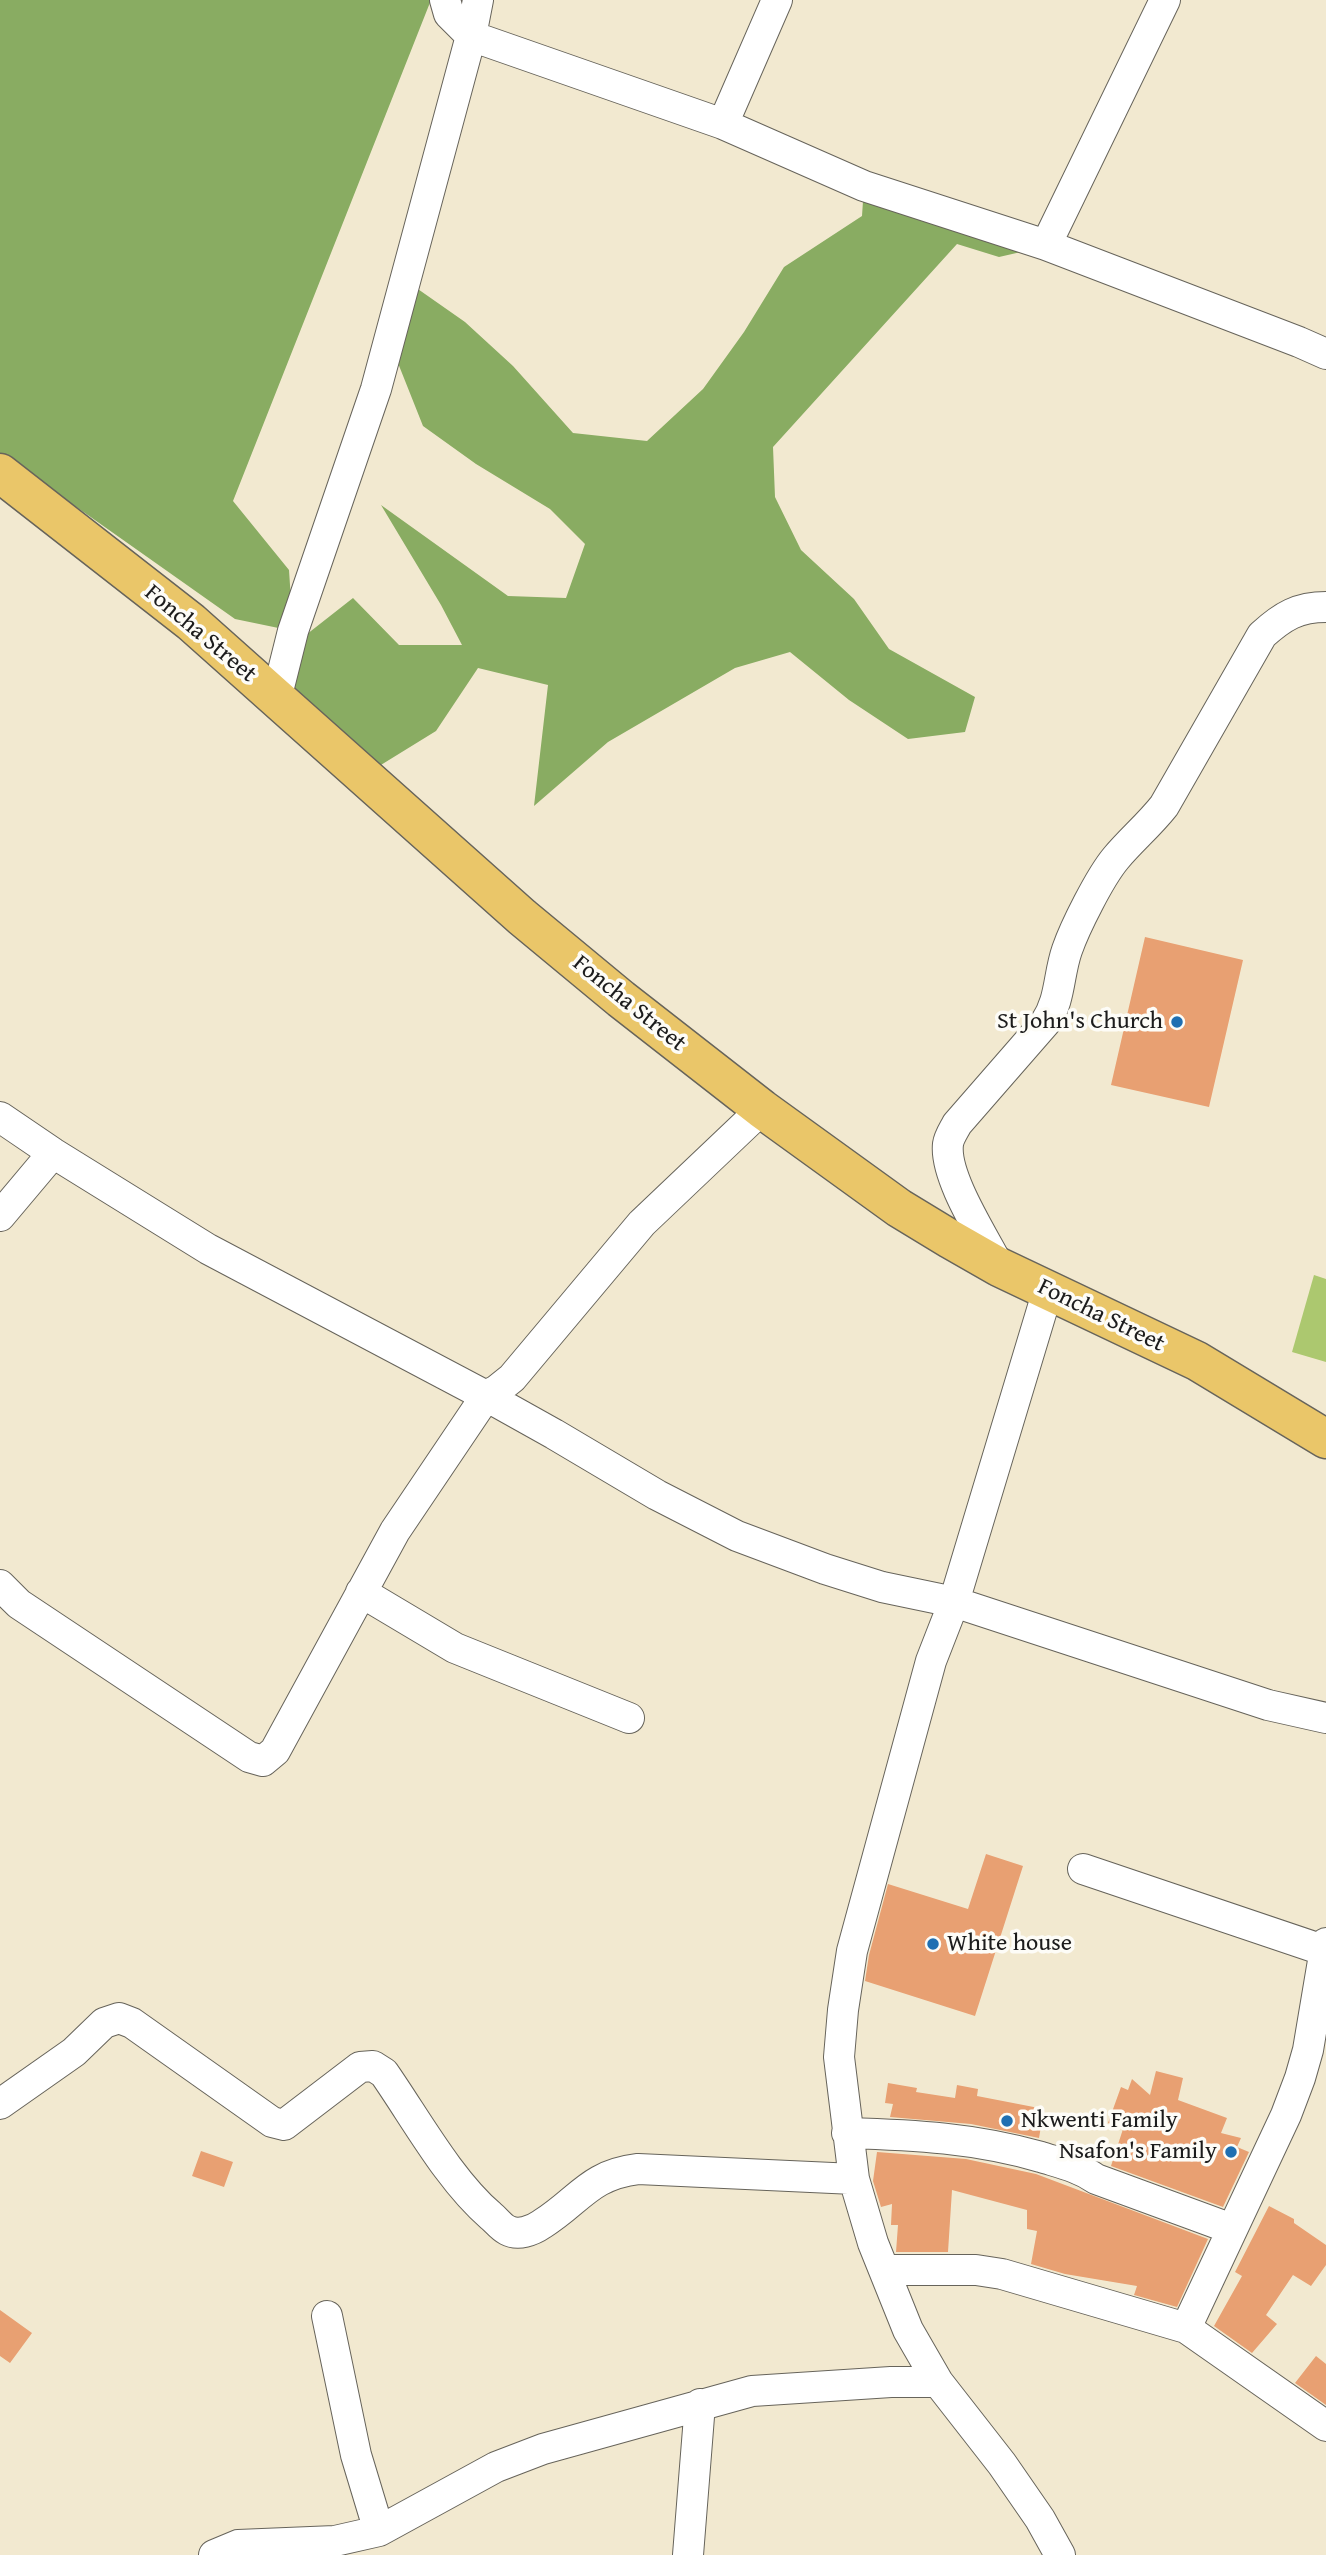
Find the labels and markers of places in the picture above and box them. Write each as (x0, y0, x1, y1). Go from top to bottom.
place label: St John's Church (997, 1008, 1163, 1036)
marker: St John's Church (1169, 1014, 1185, 1030)
place label: White house (947, 1930, 1072, 1958)
marker: White house (925, 1936, 941, 1952)
place label: Nkwenti Family (1021, 2107, 1178, 2135)
marker: Nkwenti Family (999, 2113, 1015, 2129)
place label: Nsafon's Family (1059, 2138, 1217, 2166)
marker: Nsafon's Family (1223, 2144, 1239, 2160)

